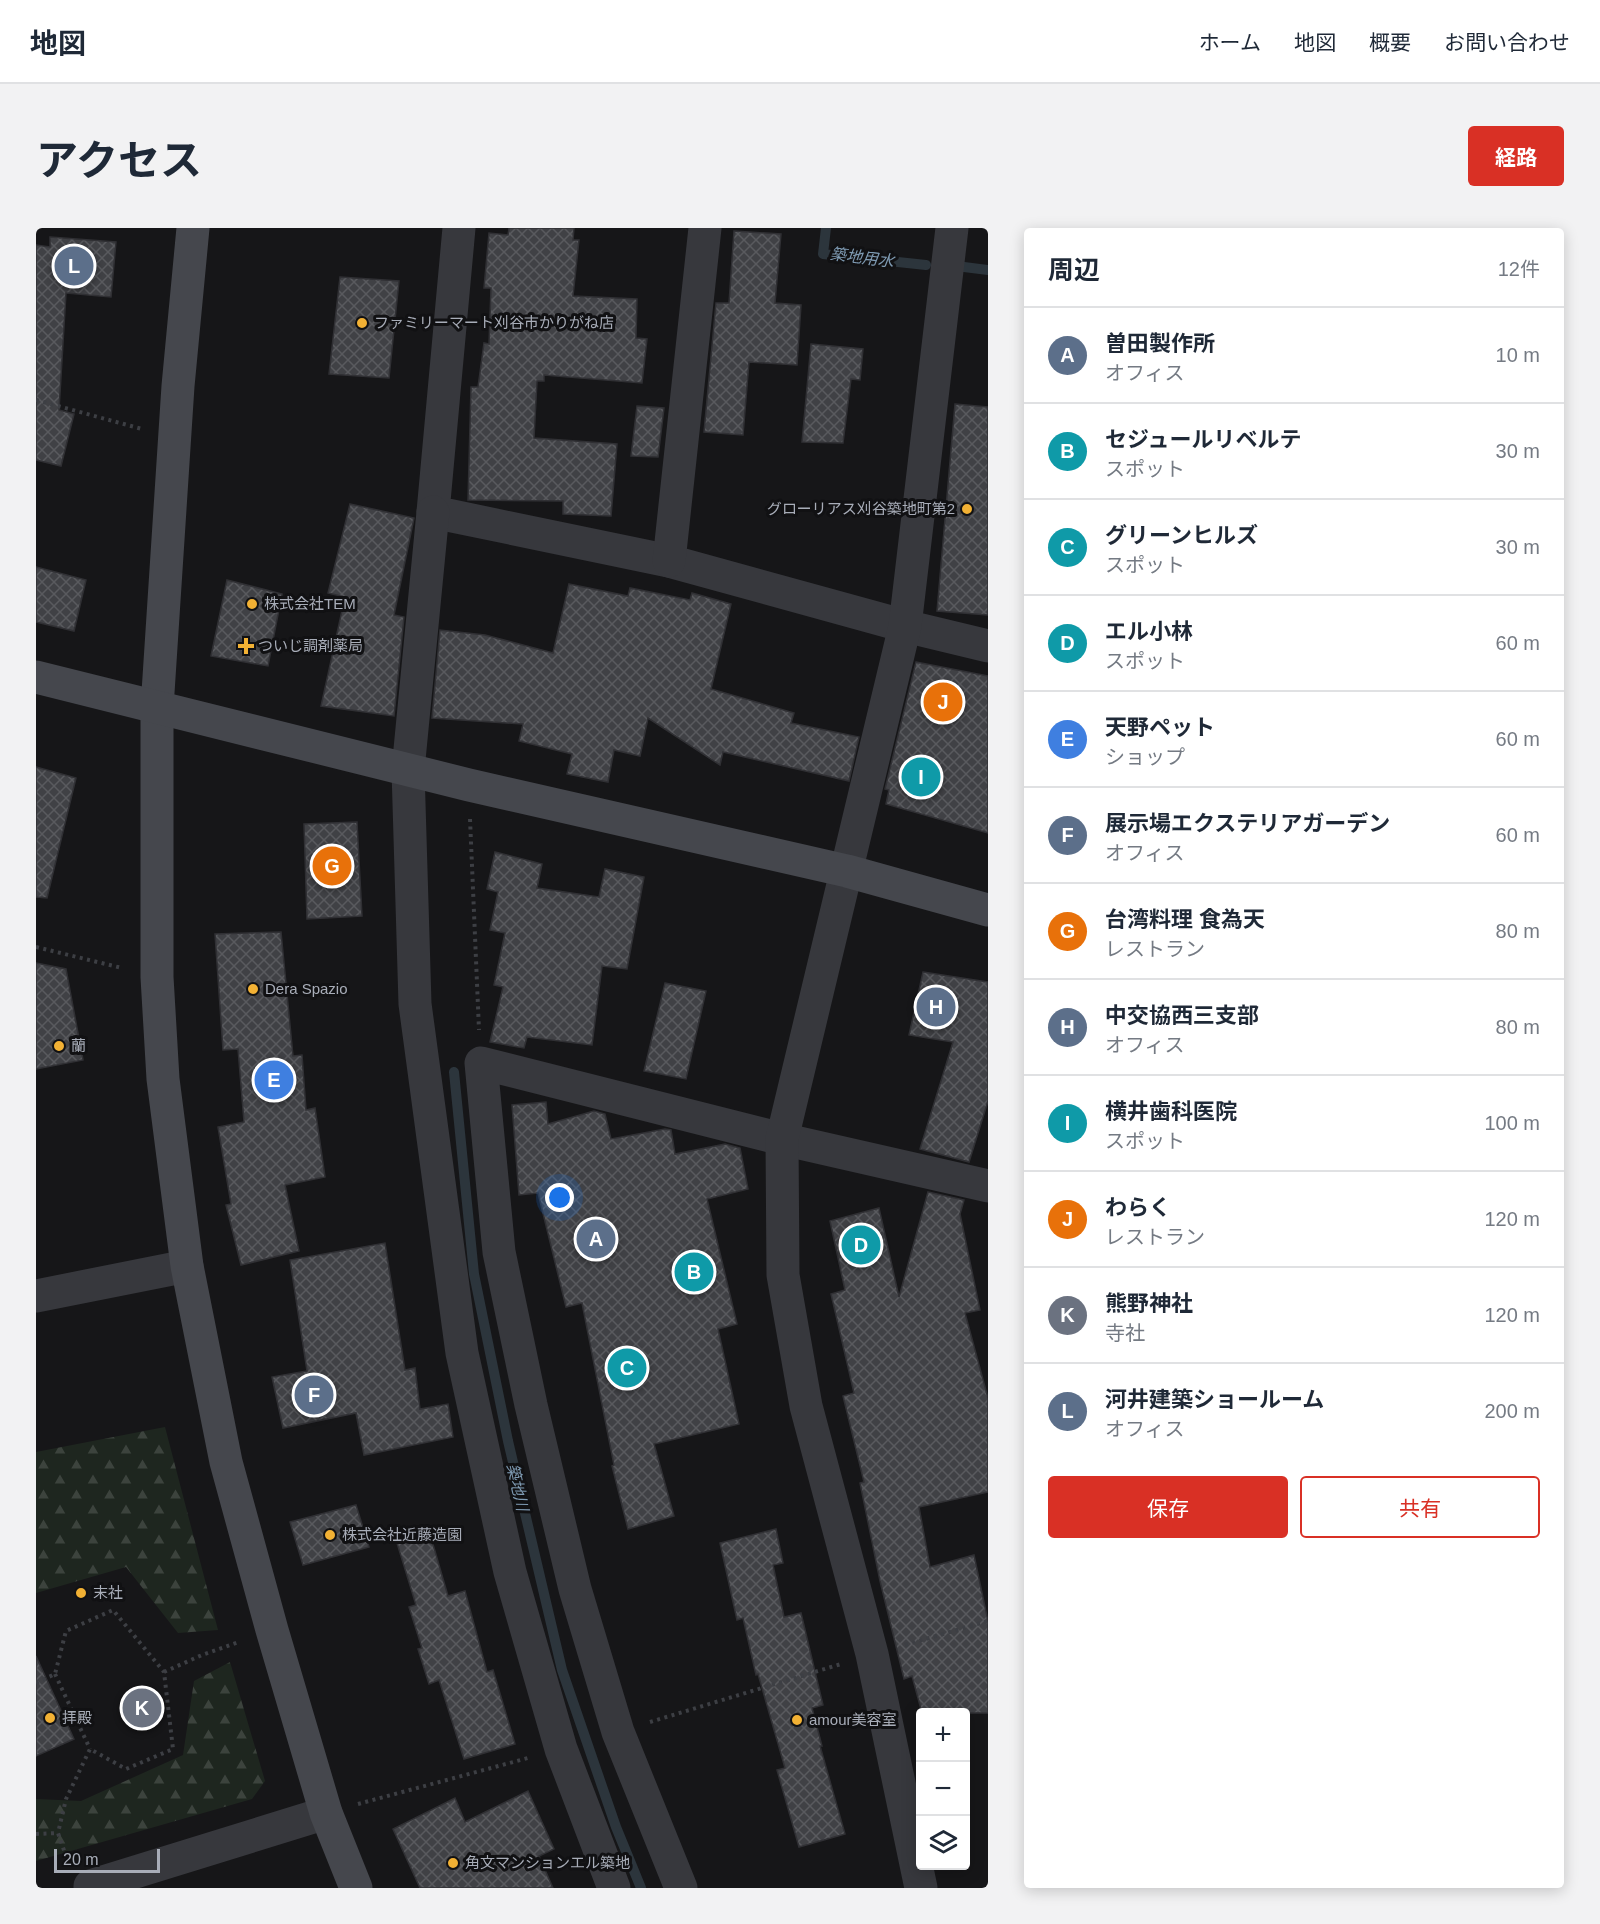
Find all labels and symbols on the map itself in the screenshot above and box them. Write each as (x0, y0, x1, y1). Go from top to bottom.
pin: L (54, 243, 93, 288)
water label: 築地用水 (829, 245, 897, 270)
place label: ファミリーマート刈谷市かりがね店 (374, 314, 614, 331)
marker: ファミリーマート刈谷市かりがね店 (355, 316, 369, 330)
place label: グローリアス刈谷築地町第2 (767, 500, 955, 517)
marker: グローリアス刈谷築地町第2 (960, 502, 974, 516)
place label: 株式会社TEM (264, 595, 356, 612)
marker: 株式会社TEM (245, 597, 259, 611)
place label: ついじ調剤薬局 (258, 637, 363, 654)
marker: ついじ調剤薬局 (239, 639, 253, 653)
pin: J (924, 680, 962, 724)
pin: I (902, 754, 940, 800)
pin: G (312, 844, 352, 888)
place label: Dera Spazio (265, 980, 348, 997)
marker: Dera Spazio (246, 982, 260, 996)
pin: H (916, 984, 956, 1030)
place label: 蘭 (71, 1037, 86, 1054)
marker: 蘭 (52, 1039, 66, 1053)
pin: E (254, 1058, 294, 1102)
your location (545, 1183, 574, 1212)
pin: A (576, 1216, 616, 1262)
pin: D (842, 1222, 880, 1268)
pin: B (674, 1250, 714, 1294)
pin: C (608, 1346, 646, 1390)
pin: F (294, 1372, 334, 1418)
water label: 築地川 (504, 1462, 532, 1514)
place label: 株式会社近藤造園 (342, 1526, 462, 1543)
marker: 株式会社近藤造園 (323, 1528, 337, 1542)
place label: 末社 (93, 1584, 123, 1601)
marker: 末社 (74, 1586, 88, 1600)
pin: K (122, 1686, 162, 1730)
place label: 拝殿 (62, 1709, 92, 1726)
marker: 拝殿 (43, 1711, 57, 1725)
place label: amour美容室 (809, 1711, 897, 1728)
marker: amour美容室 (790, 1713, 804, 1727)
scale bar (54, 1846, 160, 1874)
place label: 角文マンションエル築地 (465, 1854, 630, 1871)
marker: 角文マンションエル築地 (446, 1856, 460, 1870)

